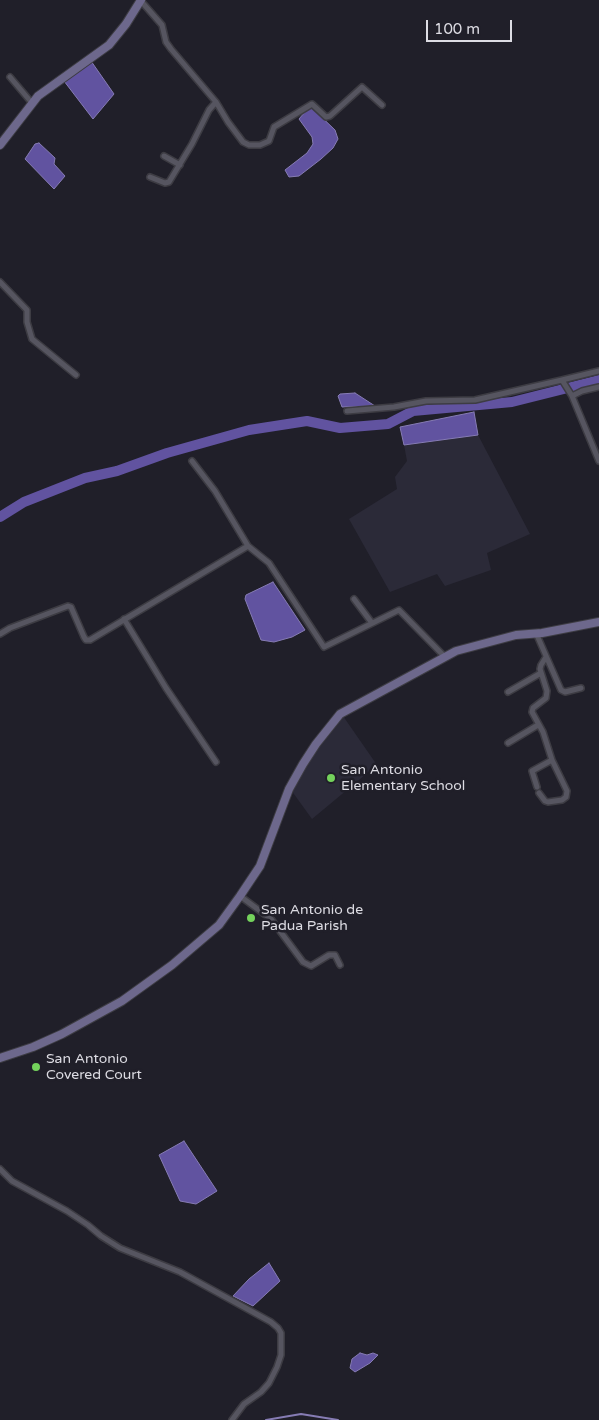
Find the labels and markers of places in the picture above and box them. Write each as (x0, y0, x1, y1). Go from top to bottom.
place label: San Antonio Elementary School (341, 762, 465, 794)
marker: San Antonio Elementary School (325, 772, 337, 784)
place label: San Antonio de Padua Parish (261, 902, 363, 934)
marker: San Antonio de Padua Parish (245, 912, 257, 924)
place label: San Antonio Covered Court (46, 1051, 142, 1084)
marker: San Antonio Covered Court (30, 1061, 42, 1073)

